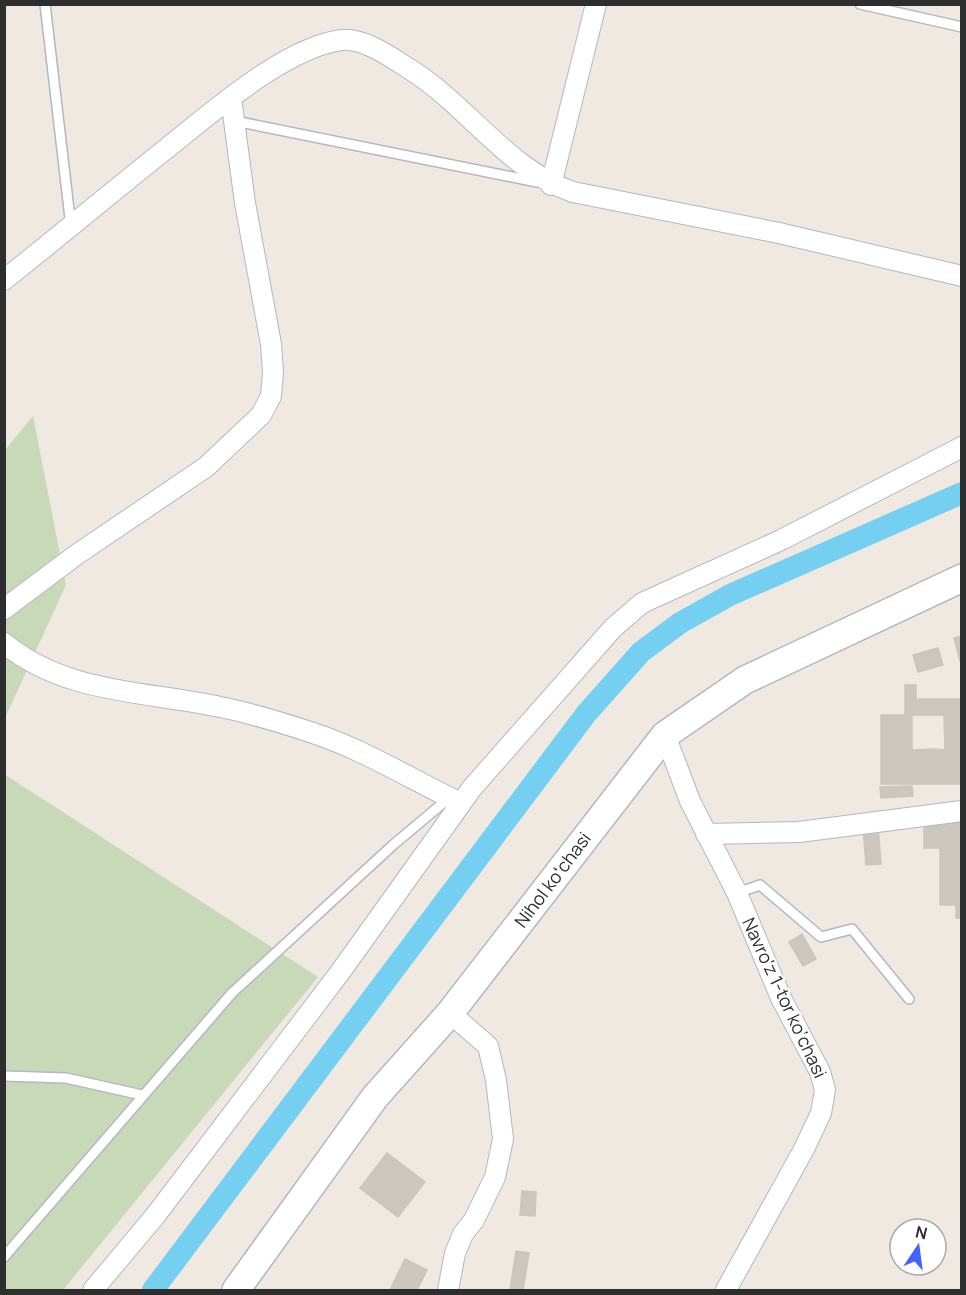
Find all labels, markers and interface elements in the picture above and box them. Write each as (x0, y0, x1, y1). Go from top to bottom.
street label: Nihol koʻchasi (509, 827, 596, 932)
street label: Navro'z 1-tor ko‘chasi (737, 913, 833, 1082)
north arrow (888, 1217, 948, 1277)
text: N (913, 1220, 929, 1244)

